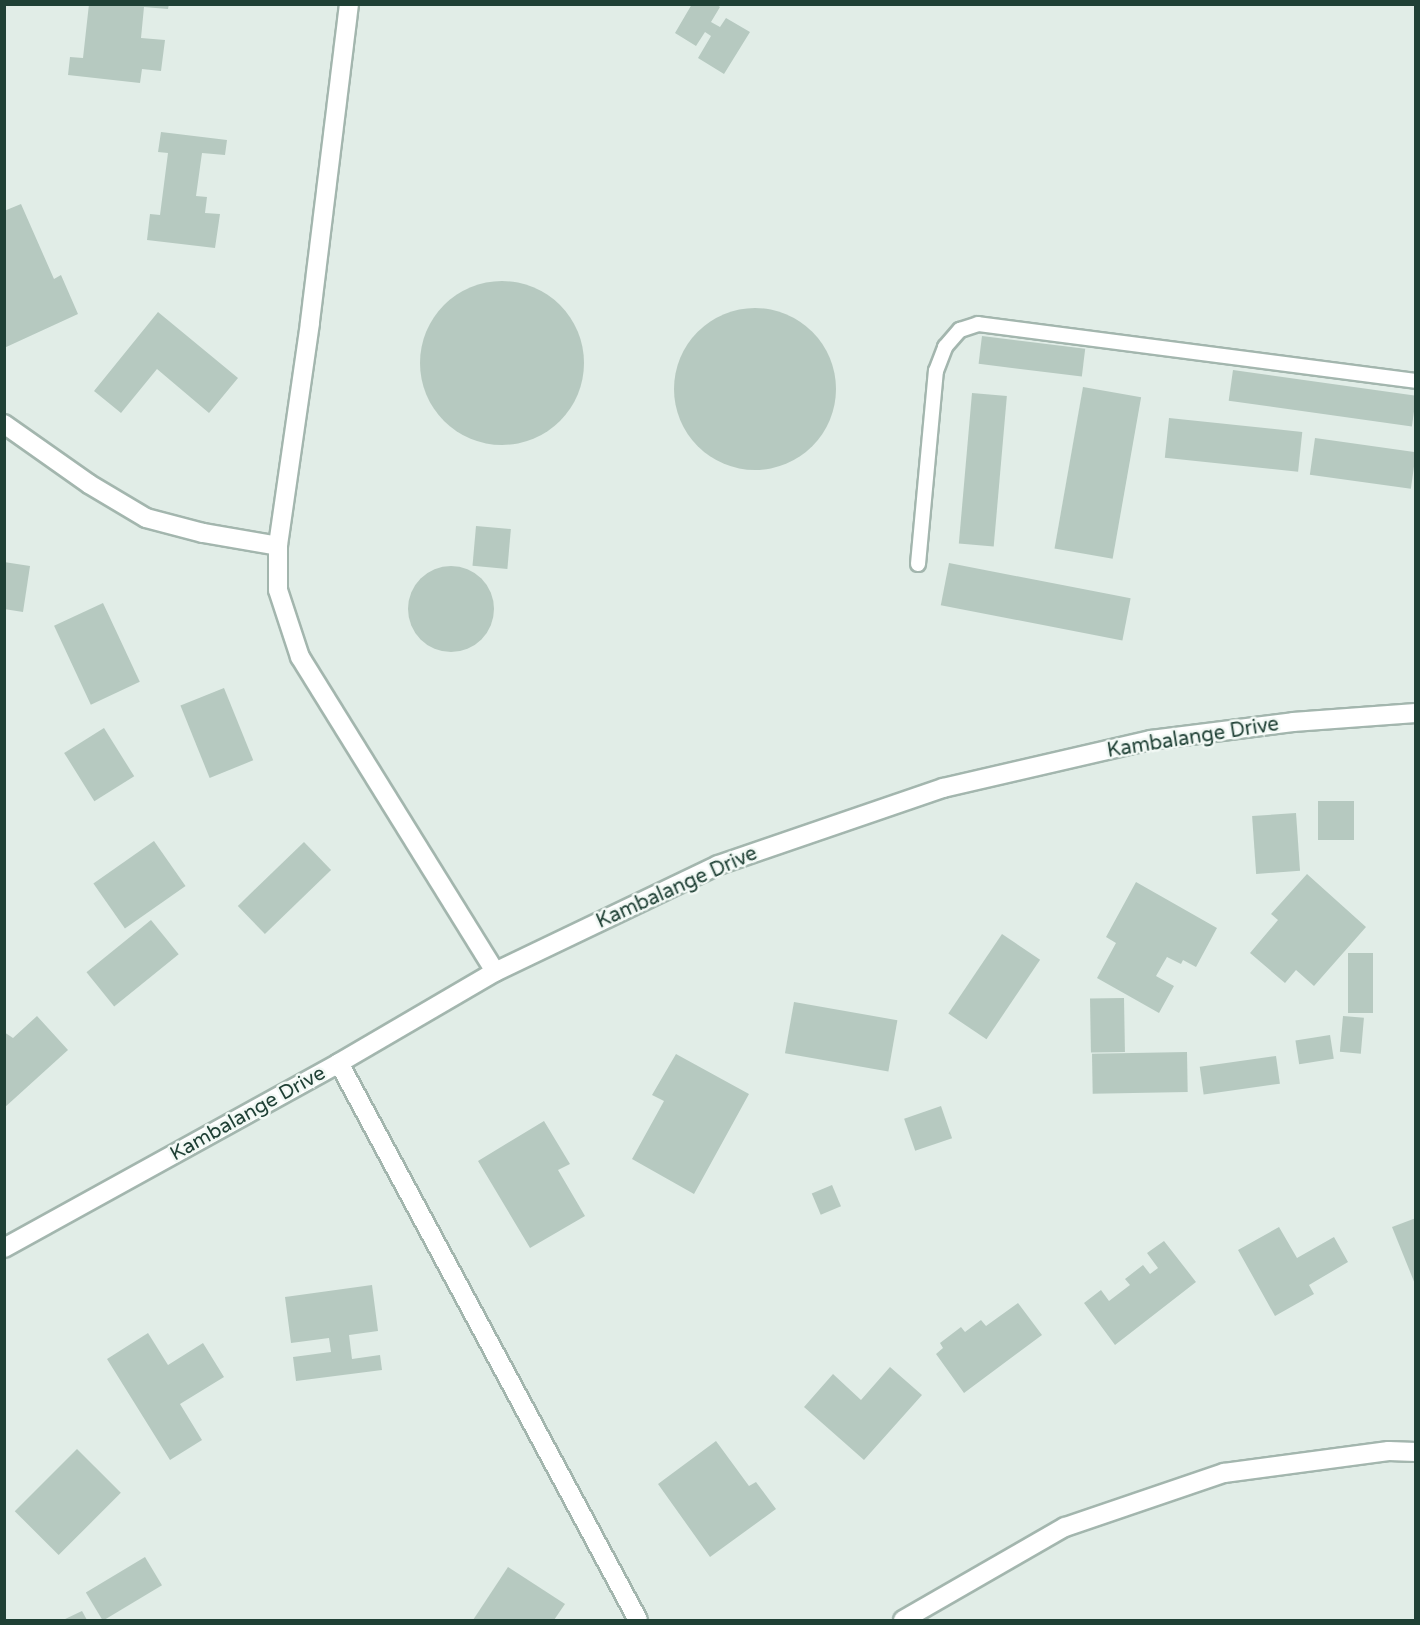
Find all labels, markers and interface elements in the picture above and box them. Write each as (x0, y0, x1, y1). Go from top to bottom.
street label: Kambalange Drive (1105, 713, 1281, 763)
street label: Kambalange Drive (593, 842, 761, 934)
street label: Kambalange Drive (166, 1061, 330, 1167)

